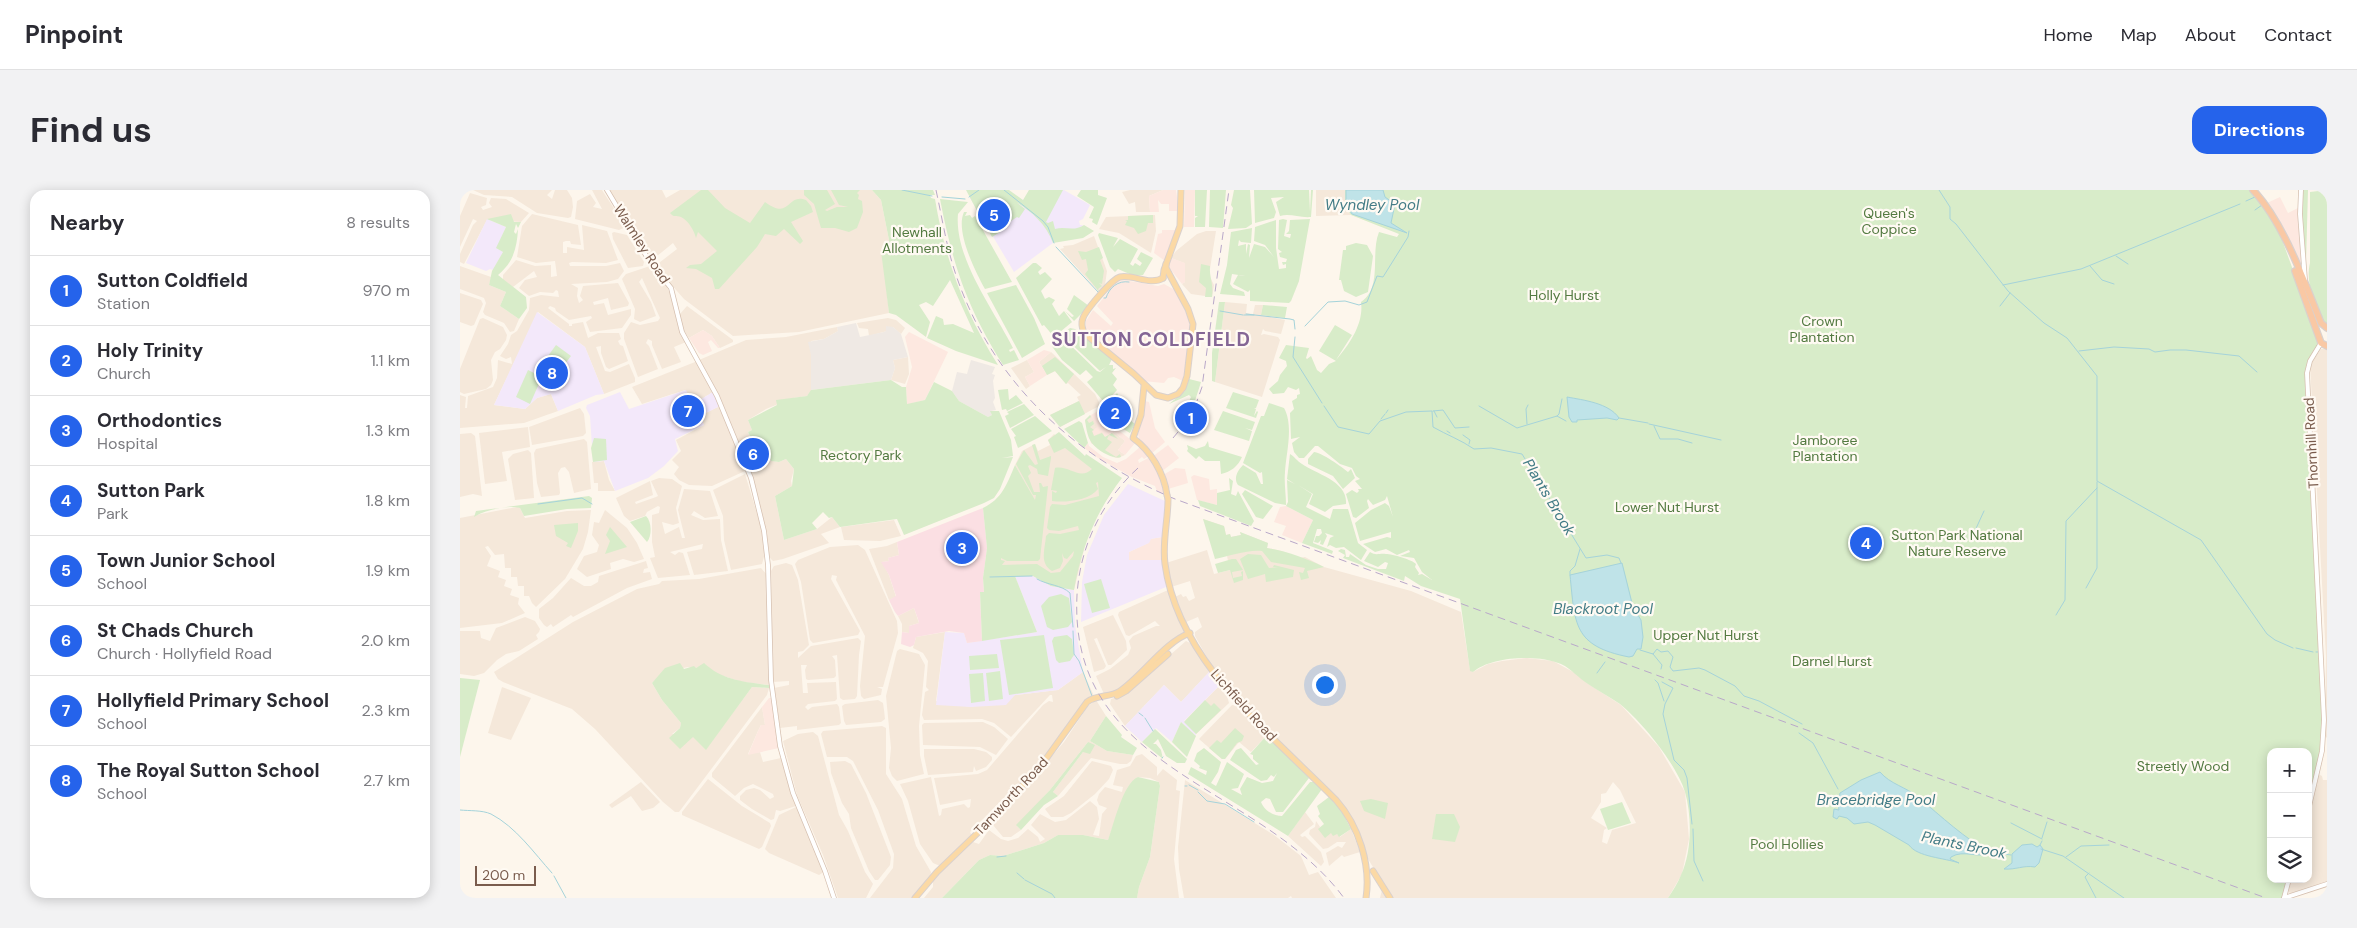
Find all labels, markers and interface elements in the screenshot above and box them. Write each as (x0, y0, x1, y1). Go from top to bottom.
text: Pinpoint (25, 19, 123, 50)
text: Home (2043, 23, 2093, 47)
text: Map (2121, 23, 2157, 47)
text: About (2185, 23, 2236, 47)
text: Contact (2264, 23, 2332, 47)
button: Directions (2192, 106, 2327, 154)
text: Find us (30, 107, 152, 153)
water label: Wyndley Pool (1325, 195, 1420, 215)
pin: 5 (978, 196, 1010, 234)
street label: Walmley Road (610, 201, 674, 287)
park label: Queen's Coppice (1861, 204, 1917, 238)
text: Nearby (50, 209, 124, 237)
text: 8 results (346, 212, 410, 233)
park label: Newhall Allotments (882, 223, 952, 257)
text: Sutton Coldfield (97, 268, 248, 293)
text: 1 (63, 280, 69, 301)
text: 970 m (363, 280, 410, 301)
park label: Holly Hurst (1529, 286, 1599, 304)
text: Station (97, 293, 150, 314)
park label: Crown Plantation (1790, 312, 1855, 346)
district label: SUTTON COLDFIELD (1051, 327, 1251, 352)
text: Holy Trinity (97, 338, 203, 363)
text: 2 (61, 350, 71, 371)
text: 1.1 km (371, 350, 410, 371)
pin: 8 (536, 354, 568, 392)
text: Church (97, 363, 151, 384)
pin: 7 (672, 392, 704, 430)
pin: 2 (1099, 394, 1131, 432)
street label: Thornhill Road (2300, 397, 2322, 489)
pin: 1 (1175, 399, 1207, 437)
text: Orthodontics (97, 408, 222, 433)
text: 3 (61, 420, 71, 441)
text: 1.3 km (366, 420, 410, 441)
park label: Jamboree Plantation (1793, 431, 1858, 465)
text: Hospital (97, 433, 158, 454)
pin: 6 (737, 435, 769, 473)
park label: Rectory Park (820, 446, 902, 464)
water label: Plants Brook (1518, 455, 1580, 539)
text: Sutton Park (97, 478, 205, 503)
text: 4 (61, 490, 71, 511)
text: 1.8 km (366, 490, 410, 511)
park label: Lower Nut Hurst (1615, 498, 1719, 516)
text: Park (97, 503, 129, 524)
pin: 4 (1850, 524, 1882, 562)
park label: Sutton Park National Nature Reserve (1891, 526, 2023, 560)
pin: 3 (946, 529, 978, 567)
text: Town Junior School (97, 548, 275, 573)
text: 5 (61, 560, 71, 581)
text: 1.9 km (366, 560, 410, 581)
text: School (97, 573, 147, 594)
water label: Blackroot Pool (1553, 599, 1653, 619)
text: St Chads Church (97, 618, 253, 643)
park label: Upper Nut Hurst (1653, 626, 1759, 644)
text: 6 (61, 630, 71, 651)
text: 2.0 km (361, 630, 410, 651)
text: Church · Hollyfield Road (97, 643, 272, 664)
park label: Darnel Hurst (1792, 652, 1872, 670)
street label: Lichfield Road (1207, 665, 1281, 745)
your location (1312, 672, 1338, 698)
text: Hollyfield Primary School (97, 688, 329, 713)
text: 7 (62, 700, 70, 721)
text: 2.3 km (362, 700, 410, 721)
text: School (97, 713, 147, 734)
map controls (2267, 748, 2312, 883)
button: + (2267, 748, 2312, 793)
street label: Tamworth Road (970, 753, 1052, 839)
park label: Streetly Wood (2137, 757, 2229, 775)
text: The Royal Sutton School (97, 758, 320, 783)
text: 8 (61, 770, 71, 791)
text: 2.7 km (363, 770, 410, 791)
text: School (97, 783, 147, 804)
water label: Bracebridge Pool (1817, 790, 1936, 810)
button: − (2267, 793, 2312, 838)
water label: Plants Brook (1920, 826, 2009, 864)
park label: Pool Hollies (1750, 835, 1824, 853)
button: layers (2267, 838, 2312, 883)
scale bar (475, 863, 536, 886)
text: 200 m (482, 866, 525, 884)

